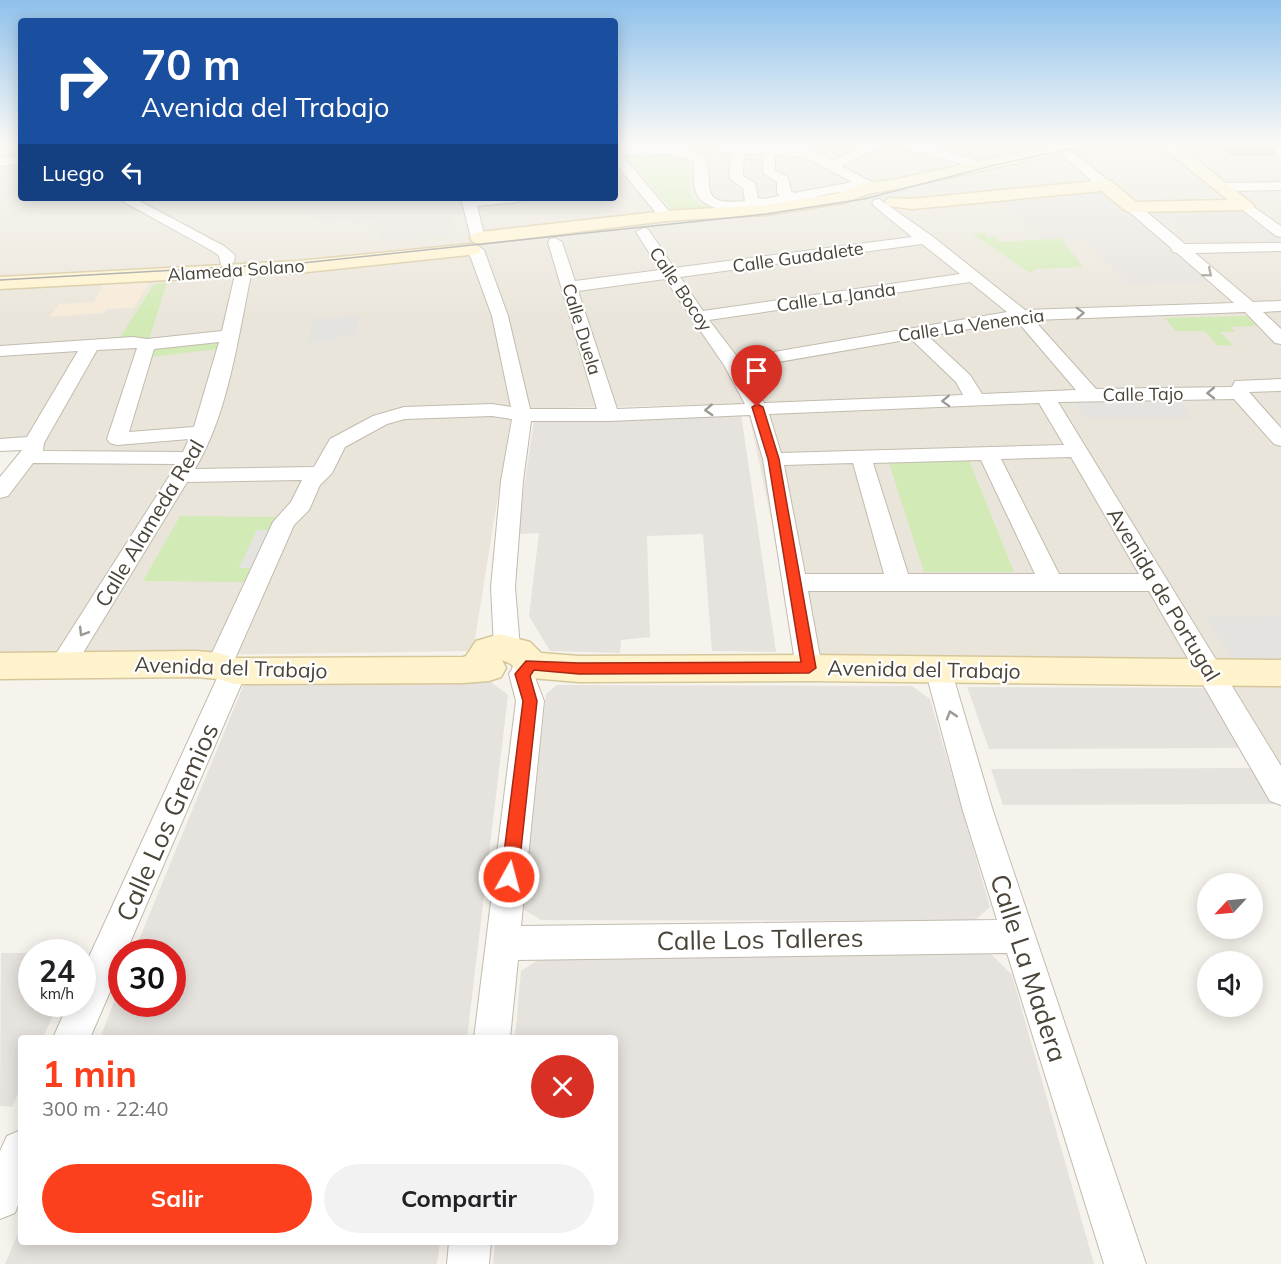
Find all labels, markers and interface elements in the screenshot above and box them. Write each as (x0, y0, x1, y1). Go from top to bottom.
text: 70 m (141, 38, 241, 91)
icon: right (42, 42, 120, 120)
text: Avenida del Trabajo (141, 90, 389, 124)
icon: left (116, 156, 149, 189)
text: Luego (42, 159, 104, 187)
street label: Calle Guadalete (731, 236, 865, 278)
street label: Calle Bocoy (644, 242, 718, 336)
street label: Alameda Solano (167, 254, 305, 286)
one-way arrow (1201, 266, 1212, 277)
street label: Calle La Janda (775, 277, 897, 317)
street label: Calle Duela (557, 280, 607, 378)
street label: Calle La Venencia (896, 303, 1046, 347)
one-way arrow (1075, 306, 1084, 319)
pin (731, 345, 782, 407)
icon: arrive (740, 354, 773, 387)
street label: Calle Tajo (1102, 382, 1184, 406)
one-way arrow (1206, 387, 1215, 399)
one-way arrow (942, 395, 951, 408)
one-way arrow (705, 403, 714, 416)
street label: Calle Alameda Real (89, 435, 209, 611)
street label: Avenida de Portugal (1102, 502, 1226, 686)
one-way arrow (78, 626, 90, 636)
street label: Avenida del Trabajo (134, 651, 328, 683)
street label: Avenida del Trabajo (827, 654, 1021, 684)
one-way arrow (946, 710, 958, 721)
street label: Calle Los Gremios (108, 718, 226, 926)
position arrow (477, 845, 541, 909)
street label: Calle La Madera (983, 870, 1075, 1066)
north arrow (1197, 873, 1263, 939)
map controls (1197, 873, 1263, 1017)
street label: Calle Los Talleres (656, 921, 864, 957)
speed limit sign: 30 (108, 939, 186, 1017)
button: sound (1197, 951, 1263, 1017)
text: 24 (39, 952, 75, 990)
text: km/h (40, 984, 74, 1003)
text: 1 min (42, 1051, 137, 1096)
button: close (531, 1055, 594, 1118)
text: 300 m · 22:40 (42, 1096, 168, 1121)
button: Salir (42, 1164, 312, 1233)
button: Compartir (324, 1164, 594, 1233)

